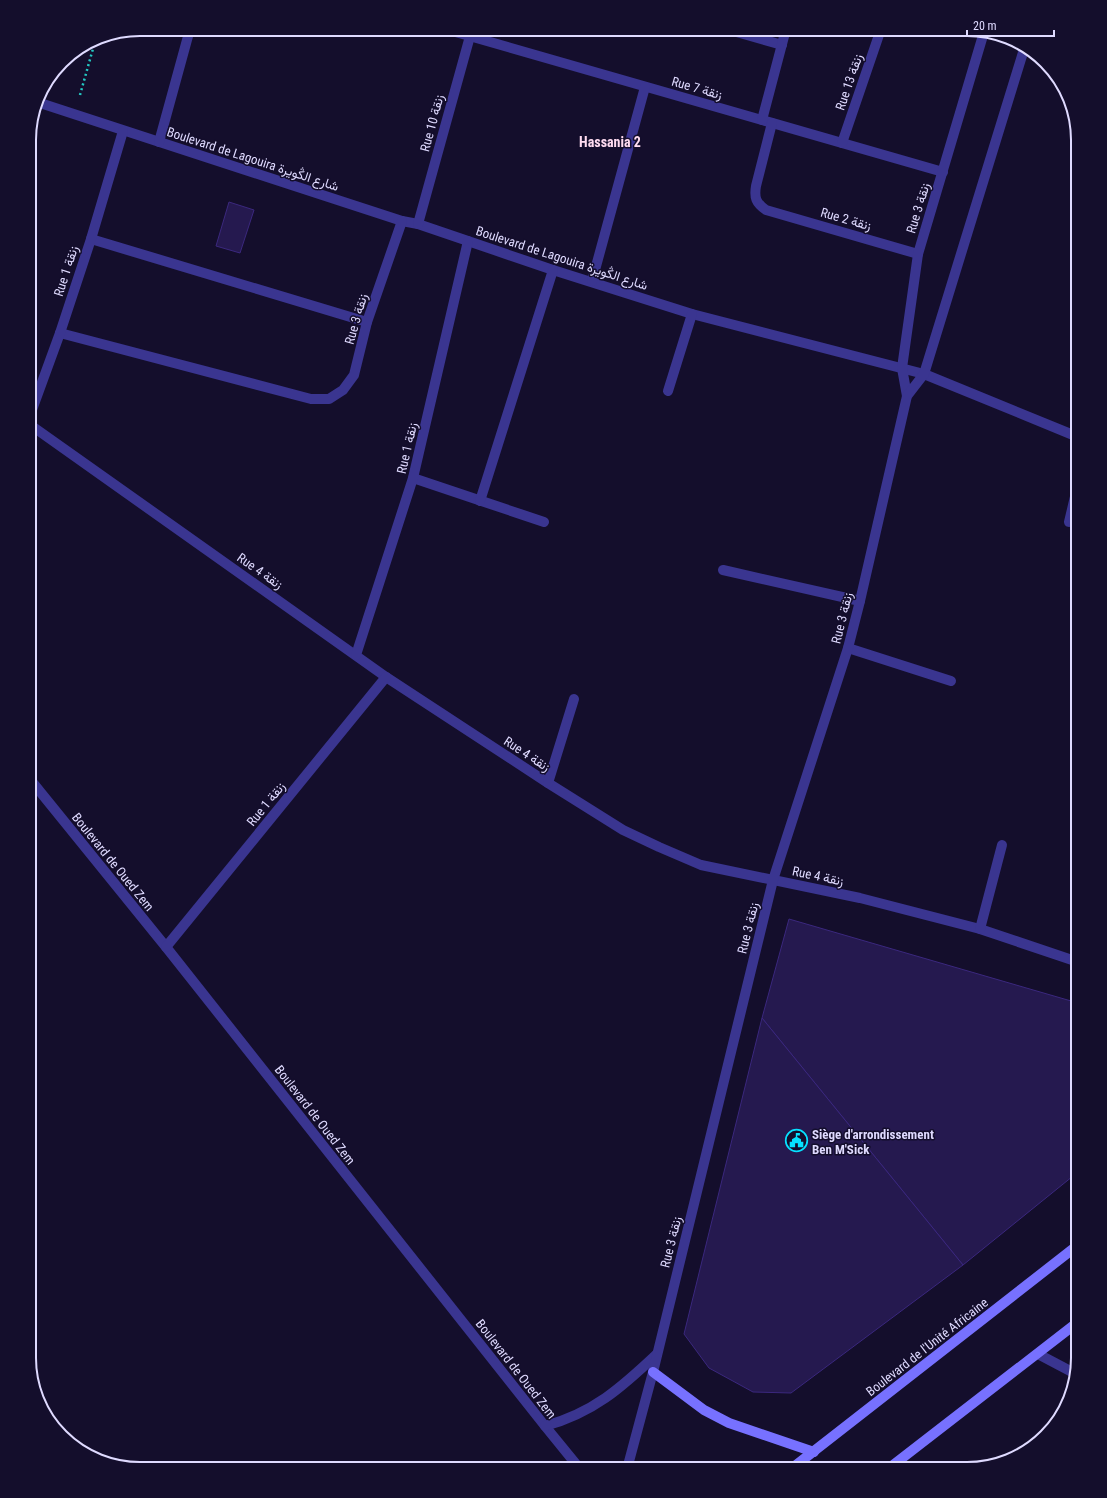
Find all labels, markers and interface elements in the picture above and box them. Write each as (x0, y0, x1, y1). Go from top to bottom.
scale bar (967, 12, 1054, 38)
text: 20 m (973, 19, 997, 33)
street label: Rue 13 زنقة (832, 52, 867, 112)
street label: Rue 7 زنقة (670, 74, 724, 103)
street label: Rue 10 زنقة (417, 93, 448, 153)
street label: Boulevard de Lagouira شارع الڭويرة (165, 123, 341, 196)
district label: Hassania 2 (579, 134, 641, 150)
street label: Rue 3 زنقة (903, 181, 934, 235)
street label: Rue 2 زنقة (819, 205, 873, 234)
street label: Boulevard de Lagouira شارع الڭويرة (474, 222, 650, 295)
street label: Rue 1 زنقة (51, 244, 82, 298)
street label: Rue 3 زنقة (342, 292, 371, 346)
street label: Rue 1 زنقة (394, 421, 421, 475)
street label: Rue 4 زنقة (234, 550, 286, 593)
street label: Rue 3 زنقة (828, 591, 857, 645)
street label: Rue 4 زنقة (500, 734, 553, 775)
street label: Rue 1 زنقة (244, 779, 289, 830)
street label: Boulevard de Oued Zem (69, 810, 157, 914)
street label: Rue 4 زنقة (791, 863, 845, 890)
street label: Rue 3 زنقة (734, 901, 763, 955)
street label: Boulevard de Oued Zem (272, 1062, 358, 1168)
place label: Siège d'arrondissement Ben M'Sick (812, 1127, 934, 1157)
public building icon: Siège d'arrondissement Ben M'Sick (784, 1128, 810, 1154)
street label: Rue 3 زنقة (657, 1215, 686, 1269)
street label: Boulevard de l'Unité Africaine (863, 1295, 991, 1399)
street label: Boulevard de Oued Zem (473, 1316, 559, 1422)

